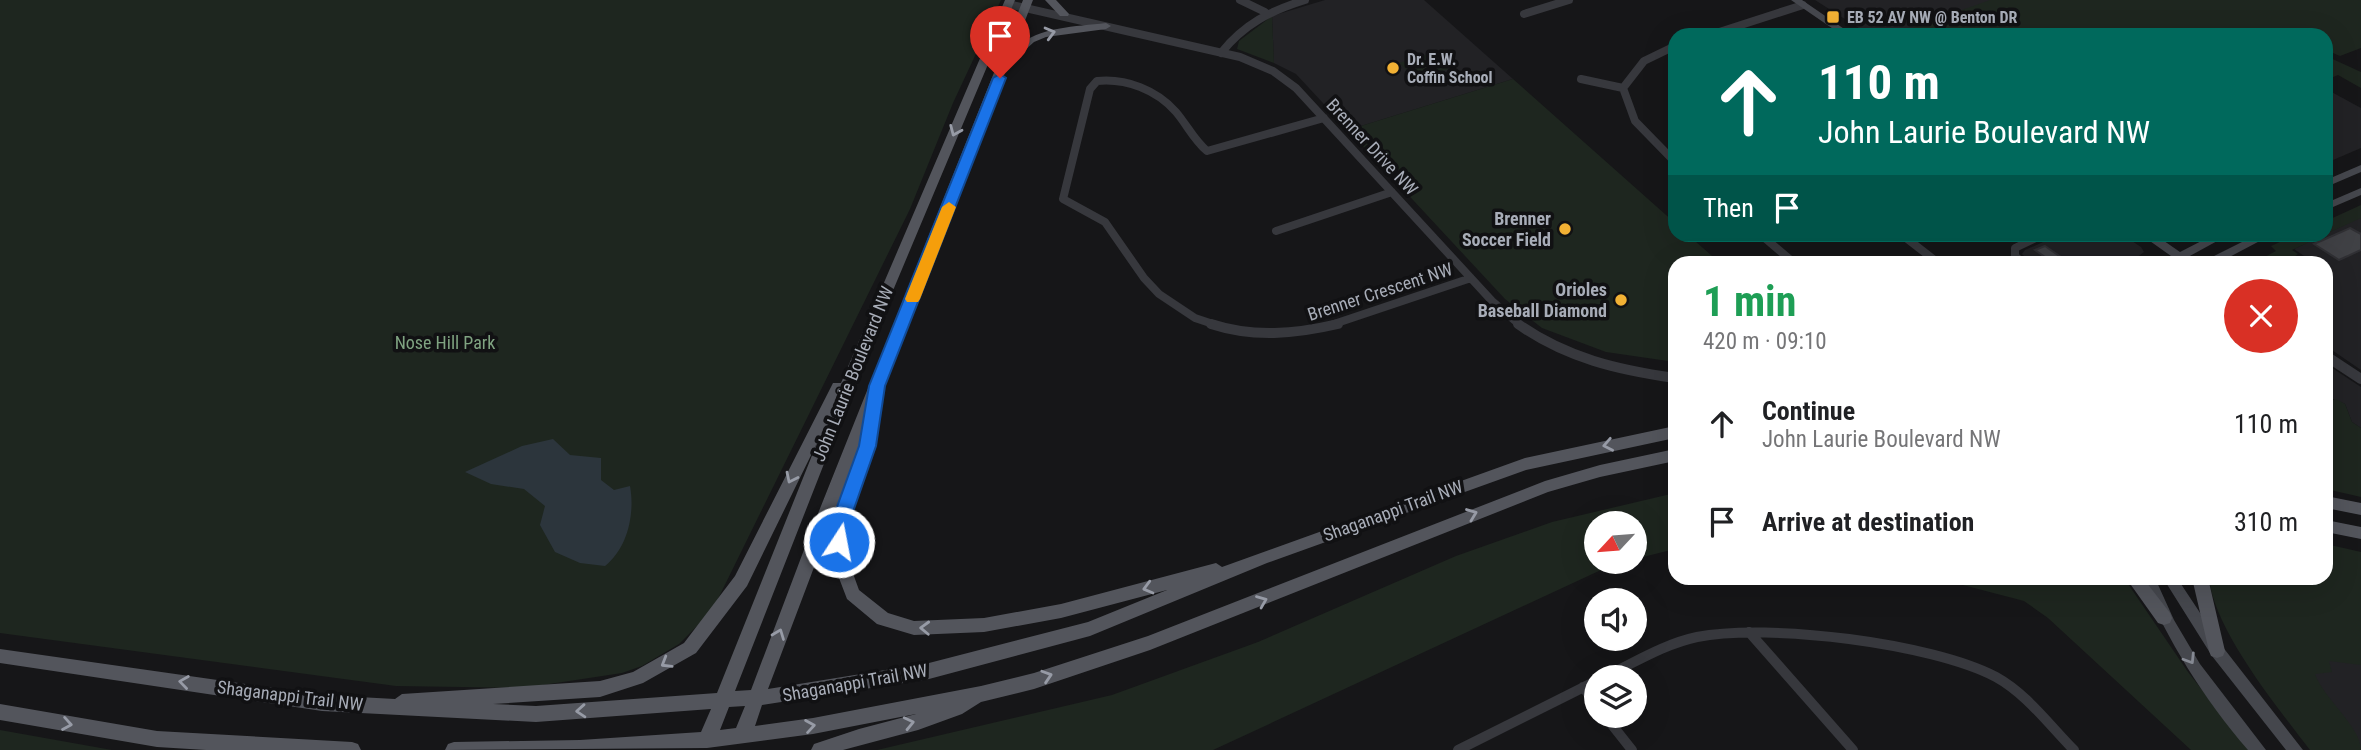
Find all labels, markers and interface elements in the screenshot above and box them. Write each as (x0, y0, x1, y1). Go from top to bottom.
pin (970, 6, 1030, 78)
place label: EB 52 AV NW @ Benton DR (1847, 8, 2017, 27)
marker: EB 52 AV NW @ Benton DR (1825, 9, 1841, 25)
icon: arrive (981, 17, 1019, 55)
one-way arrow (1044, 27, 1056, 41)
place label: Dr. E.W. Coffin School (1407, 50, 1493, 87)
text: 110 m (1818, 54, 1940, 111)
icon: ahead (1703, 56, 1794, 147)
marker: Dr. E.W. Coffin School (1385, 60, 1401, 76)
street label: Brenner Drive NW (1322, 94, 1423, 199)
text: John Laurie Boulevard NW (1818, 113, 2150, 151)
one-way arrow (949, 124, 963, 136)
icon: arrive (1768, 189, 1806, 227)
text: Then (1703, 193, 1754, 223)
place label: Brenner Soccer Field (1462, 208, 1551, 250)
marker: Brenner Soccer Field (1557, 221, 1573, 237)
street label: Brenner Crescent NW (1305, 258, 1455, 325)
text: 1 min (1703, 277, 1796, 326)
place label: Orioles Baseball Diamond (1478, 279, 1607, 321)
button: close (2224, 279, 2298, 353)
street label: John Laurie Boulevard NW (808, 283, 897, 464)
marker: Orioles Baseball Diamond (1613, 292, 1629, 308)
text: 420 m · 09:10 (1703, 328, 1827, 355)
park label: Nose Hill Park (395, 332, 495, 353)
text: Continue (1762, 396, 1855, 426)
icon: ahead (1703, 405, 1741, 443)
text: 110 m (2234, 409, 2298, 439)
text: John Laurie Boulevard NW (1762, 426, 2001, 453)
one-way arrow (1602, 436, 1614, 451)
one-way arrow (786, 471, 800, 483)
street label: Shaganappi Trail NW (1320, 475, 1466, 546)
icon: arrive (1703, 503, 1741, 541)
position arrow (802, 505, 876, 579)
text: Arrive at destination (1762, 507, 1974, 537)
text: 310 m (2234, 507, 2298, 537)
one-way arrow (1465, 509, 1477, 523)
north arrow (1584, 511, 1647, 574)
map controls (1584, 511, 1647, 728)
one-way arrow (1142, 579, 1154, 594)
button: sound (1584, 588, 1647, 651)
one-way arrow (1255, 595, 1267, 609)
one-way arrow (919, 621, 930, 636)
one-way arrow (770, 629, 784, 641)
one-way arrow (2182, 652, 2195, 665)
one-way arrow (661, 655, 674, 668)
street label: Shaganappi Trail NW (781, 659, 929, 706)
button: layers (1584, 665, 1647, 728)
one-way arrow (1041, 670, 1053, 685)
one-way arrow (178, 675, 190, 690)
street label: Shaganappi Trail NW (216, 676, 365, 715)
one-way arrow (575, 703, 586, 718)
one-way arrow (61, 716, 73, 731)
one-way arrow (903, 717, 915, 732)
one-way arrow (804, 719, 816, 734)

